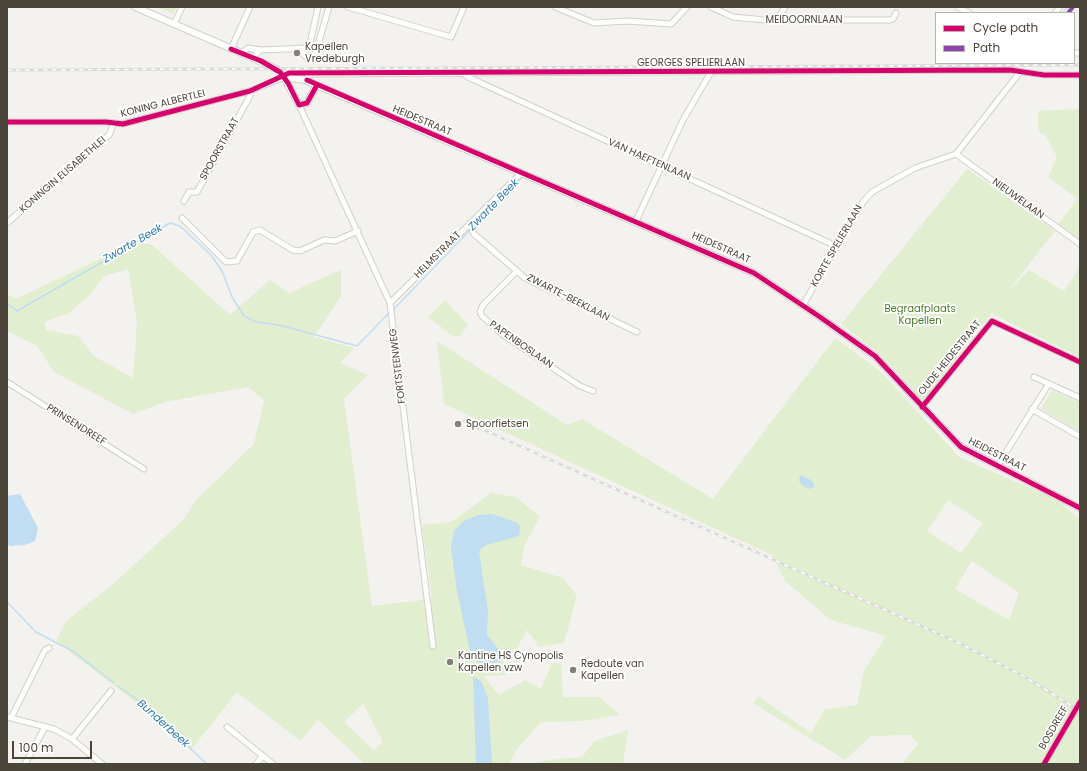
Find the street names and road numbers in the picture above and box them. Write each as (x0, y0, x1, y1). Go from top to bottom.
street label: MEIDOORNLAAN (766, 14, 842, 26)
street label: GEORGES SPELIERLAAN (637, 57, 745, 69)
street label: KONING ALBERTLEI (120, 88, 206, 120)
street label: HEIDESTRAAT (391, 103, 453, 139)
street label: SPOORSTRAAT (198, 116, 242, 182)
street label: KONINGIN ELISABETHLEI (17, 134, 109, 216)
street label: VAN HAEFTENLAAN (606, 136, 692, 184)
street label: NIEUWELAAN (990, 176, 1046, 222)
street label: KORTE SPELIERLAAN (809, 203, 865, 289)
street label: HELMSTRAAT (412, 229, 464, 281)
street label: HEIDESTRAAT (690, 230, 752, 266)
street label: ZWARTE-BEEKLAAN (525, 272, 611, 324)
street label: OUDE HEIDESTRAAT (916, 318, 984, 398)
street label: PAPENBOSLAAN (487, 319, 555, 371)
street label: FORTSTEENWEG (387, 328, 409, 404)
street label: PRINSENDREEF (44, 402, 108, 448)
street label: HEIDESTRAAT (966, 435, 1028, 475)
street label: BOSDREEF (1037, 704, 1071, 752)

